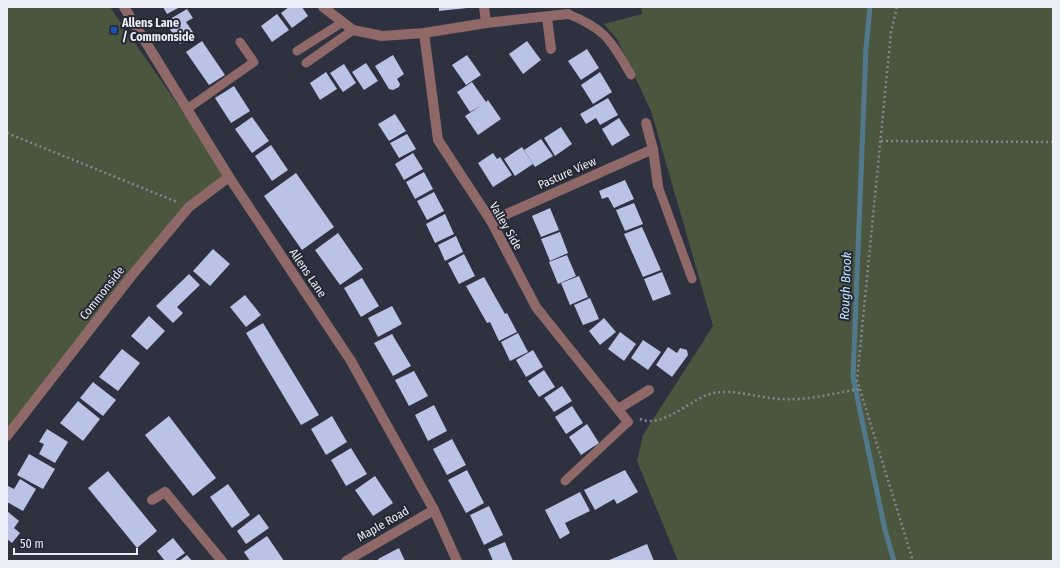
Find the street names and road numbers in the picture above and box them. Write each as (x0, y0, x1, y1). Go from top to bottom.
street label: Pasture View (536, 154, 598, 192)
street label: Valley Side (487, 200, 525, 253)
street label: Allens Lane (286, 246, 330, 300)
street label: Commonside (77, 264, 127, 322)
street label: Maple Road (355, 504, 411, 544)

